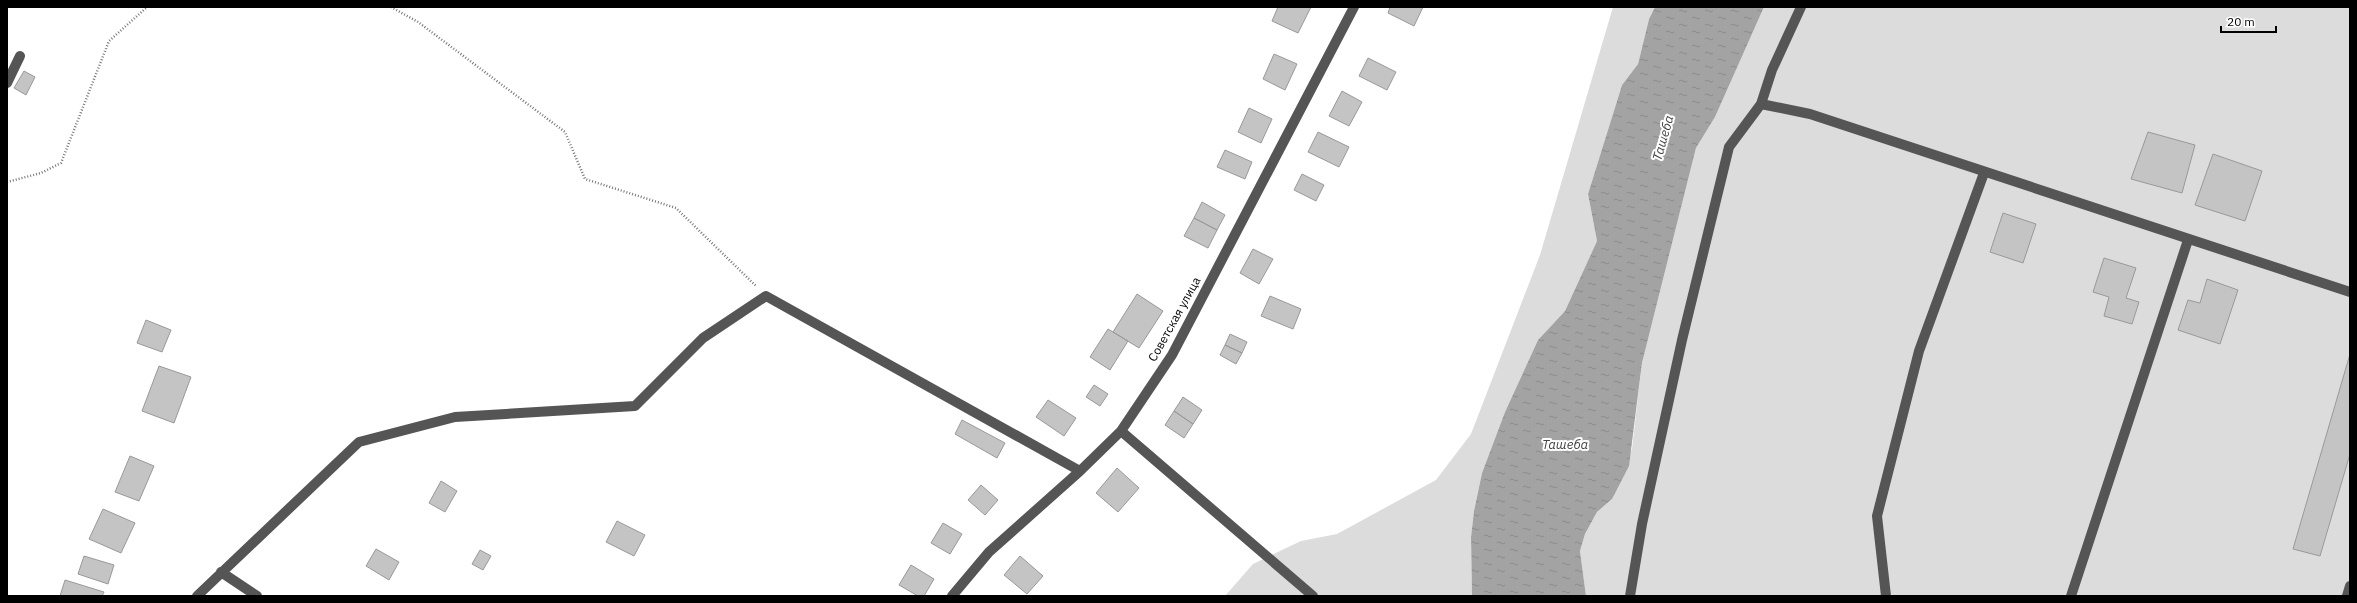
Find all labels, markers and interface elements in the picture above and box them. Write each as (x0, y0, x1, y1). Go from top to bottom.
scale bar (2221, 8, 2276, 34)
text: 20 m (2227, 14, 2255, 29)
water label: Ташеба (1648, 113, 1678, 163)
street label: Советская улица (1145, 274, 1204, 364)
water label: Ташеба (1542, 436, 1588, 453)

